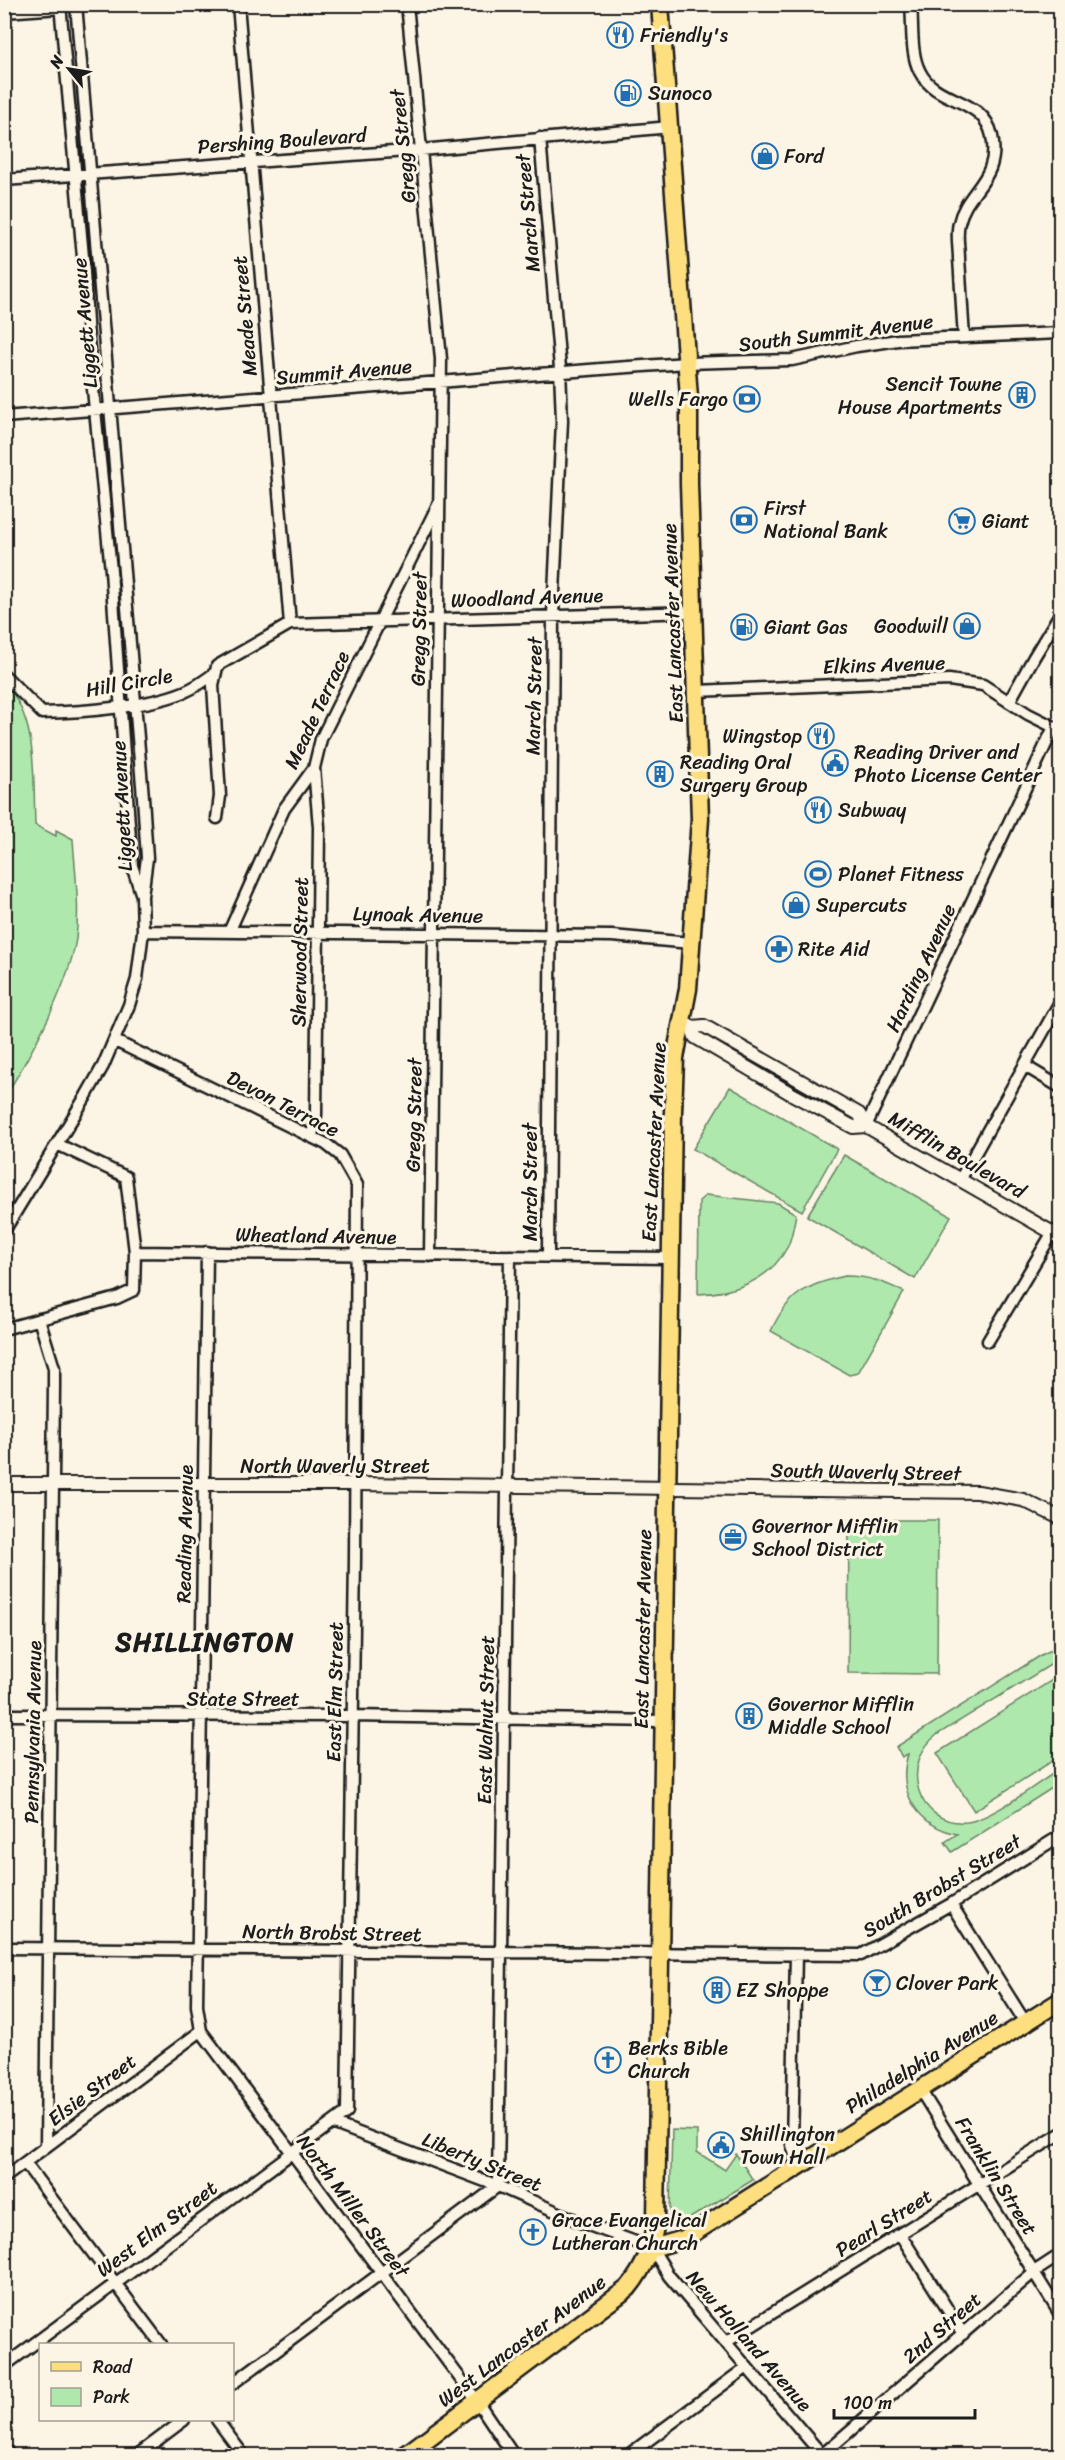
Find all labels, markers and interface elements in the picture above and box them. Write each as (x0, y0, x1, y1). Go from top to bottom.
place label: Friendly's (640, 18, 729, 53)
restaurant icon: Friendly's (605, 20, 635, 50)
north arrow (39, 39, 99, 99)
text: N (41, 49, 72, 75)
place label: Sunoco (648, 76, 712, 111)
fuel station icon: Sunoco (613, 78, 643, 108)
street label: Gregg Street (380, 86, 426, 205)
street label: Pershing Boulevard (196, 118, 369, 164)
place label: Ford (784, 139, 825, 174)
shop icon: Ford (750, 141, 780, 171)
street label: March Street (505, 152, 551, 273)
street label: Meade Street (222, 254, 268, 378)
street label: Liggett Avenue (62, 256, 108, 390)
street label: South Summit Avenue (737, 304, 935, 362)
street label: Summit Avenue (274, 349, 414, 395)
place label: Sencit Towne House Apartments (838, 367, 1003, 425)
building icon: Sencit Towne House Apartments (1007, 380, 1037, 410)
place label: Wells Fargo (628, 382, 728, 417)
bank icon: Wells Fargo (732, 384, 762, 414)
place label: First National Bank (764, 491, 888, 549)
place label: Giant (982, 504, 1030, 539)
bank icon: First National Bank (729, 505, 759, 535)
supermarket icon: Giant (947, 506, 977, 536)
street label: East Lancaster Avenue (652, 522, 694, 724)
street label: Gregg Street (401, 571, 438, 687)
street label: Woodland Avenue (450, 578, 604, 618)
place label: Goodwill (874, 609, 949, 644)
place label: Giant Gas (764, 610, 848, 645)
shop icon: Goodwill (952, 611, 982, 641)
fuel station icon: Giant Gas (729, 612, 759, 642)
street label: March Street (515, 636, 553, 755)
street label: Meade Terrace (274, 645, 360, 775)
street label: Elkins Avenue (822, 645, 946, 685)
street label: Hill Circle (83, 658, 176, 708)
place label: Wingstop (723, 719, 802, 754)
restaurant icon: Wingstop (806, 721, 836, 751)
place label: Reading Driver and Photo License Center (854, 735, 1043, 793)
street label: Liggett Avenue (101, 740, 143, 872)
place label: Reading Oral Surgery Group (680, 745, 808, 803)
public building icon: Reading Driver and Photo License Center (820, 748, 850, 778)
building icon: Reading Oral Surgery Group (645, 759, 675, 789)
place label: Subway (838, 793, 907, 828)
restaurant icon: Subway (803, 795, 833, 825)
place label: Planet Fitness (838, 857, 965, 892)
sports icon: Planet Fitness (803, 859, 833, 889)
street label: Sherwood Street (281, 876, 319, 1027)
place label: Supercuts (816, 888, 908, 923)
shop icon: Supercuts (781, 890, 811, 920)
street label: Lynoak Avenue (353, 896, 483, 934)
street label: Harding Avenue (876, 898, 966, 1038)
place label: Rite Aid (798, 932, 871, 967)
pharmacy icon: Rite Aid (764, 934, 794, 964)
street label: East Lancaster Avenue (631, 1041, 677, 1243)
street label: Gregg Street (396, 1057, 433, 1173)
street label: Devon Terrace (220, 1061, 346, 1147)
street label: Mifflin Boulevard (882, 1101, 1034, 1209)
street label: March Street (513, 1122, 548, 1241)
street label: Wheatland Avenue (235, 1217, 397, 1255)
street label: North Waverly Street (240, 1449, 430, 1484)
street label: South Waverly Street (770, 1453, 963, 1491)
street label: Reading Avenue (166, 1464, 204, 1604)
place label: Governor Mifflin School District (752, 1509, 898, 1567)
office icon: Governor Mifflin School District (718, 1522, 748, 1552)
street label: East Lancaster Avenue (624, 1529, 662, 1729)
district label: SHILLINGTON (114, 1619, 295, 1665)
street label: East Elm Street (316, 1621, 354, 1763)
street label: East Walnut Street (467, 1635, 505, 1805)
street label: Pennsylvania Avenue (14, 1640, 52, 1824)
street label: State Street (186, 1682, 300, 1717)
place label: Governor Mifflin Middle School (768, 1687, 914, 1745)
building icon: Governor Mifflin Middle School (734, 1701, 764, 1731)
street label: South Brobst Street (856, 1824, 1029, 1947)
street label: North Brobst Street (242, 1914, 422, 1952)
place label: Clover Park (896, 1966, 999, 2001)
bar icon: Clover Park (862, 1968, 892, 1998)
place label: EZ Shoppe (736, 1973, 829, 2008)
building icon: EZ Shoppe (702, 1975, 732, 2005)
street label: Philadelphia Avenue (838, 2001, 1006, 2123)
place label: Berks Bible Church (628, 2031, 728, 2089)
street label: Elsie Street (40, 2044, 144, 2135)
church icon: Berks Bible Church (593, 2045, 623, 2075)
street label: Franklin Street (945, 2109, 1047, 2243)
place label: Shillington Town Hall (740, 2117, 835, 2175)
street label: Liberty Street (417, 2122, 548, 2202)
street label: North Miller Street (287, 2127, 419, 2286)
public building icon: Shillington Town Hall (706, 2130, 736, 2160)
street label: West Elm Street (89, 2171, 226, 2287)
street label: Pearl Street (828, 2179, 940, 2267)
place label: Grace Evangelical Lutheran Church (552, 2203, 708, 2261)
church icon: Grace Evangelical Lutheran Church (518, 2217, 548, 2247)
street label: New Holland Avenue (677, 2262, 821, 2420)
street label: West Lancaster Avenue (430, 2265, 614, 2417)
street label: 2nd Street (894, 2283, 990, 2373)
legend (39, 2343, 234, 2421)
text: Road (93, 2351, 133, 2383)
text: Park (93, 2381, 130, 2413)
scale bar (834, 2382, 975, 2420)
text: 100 m (843, 2387, 892, 2419)

